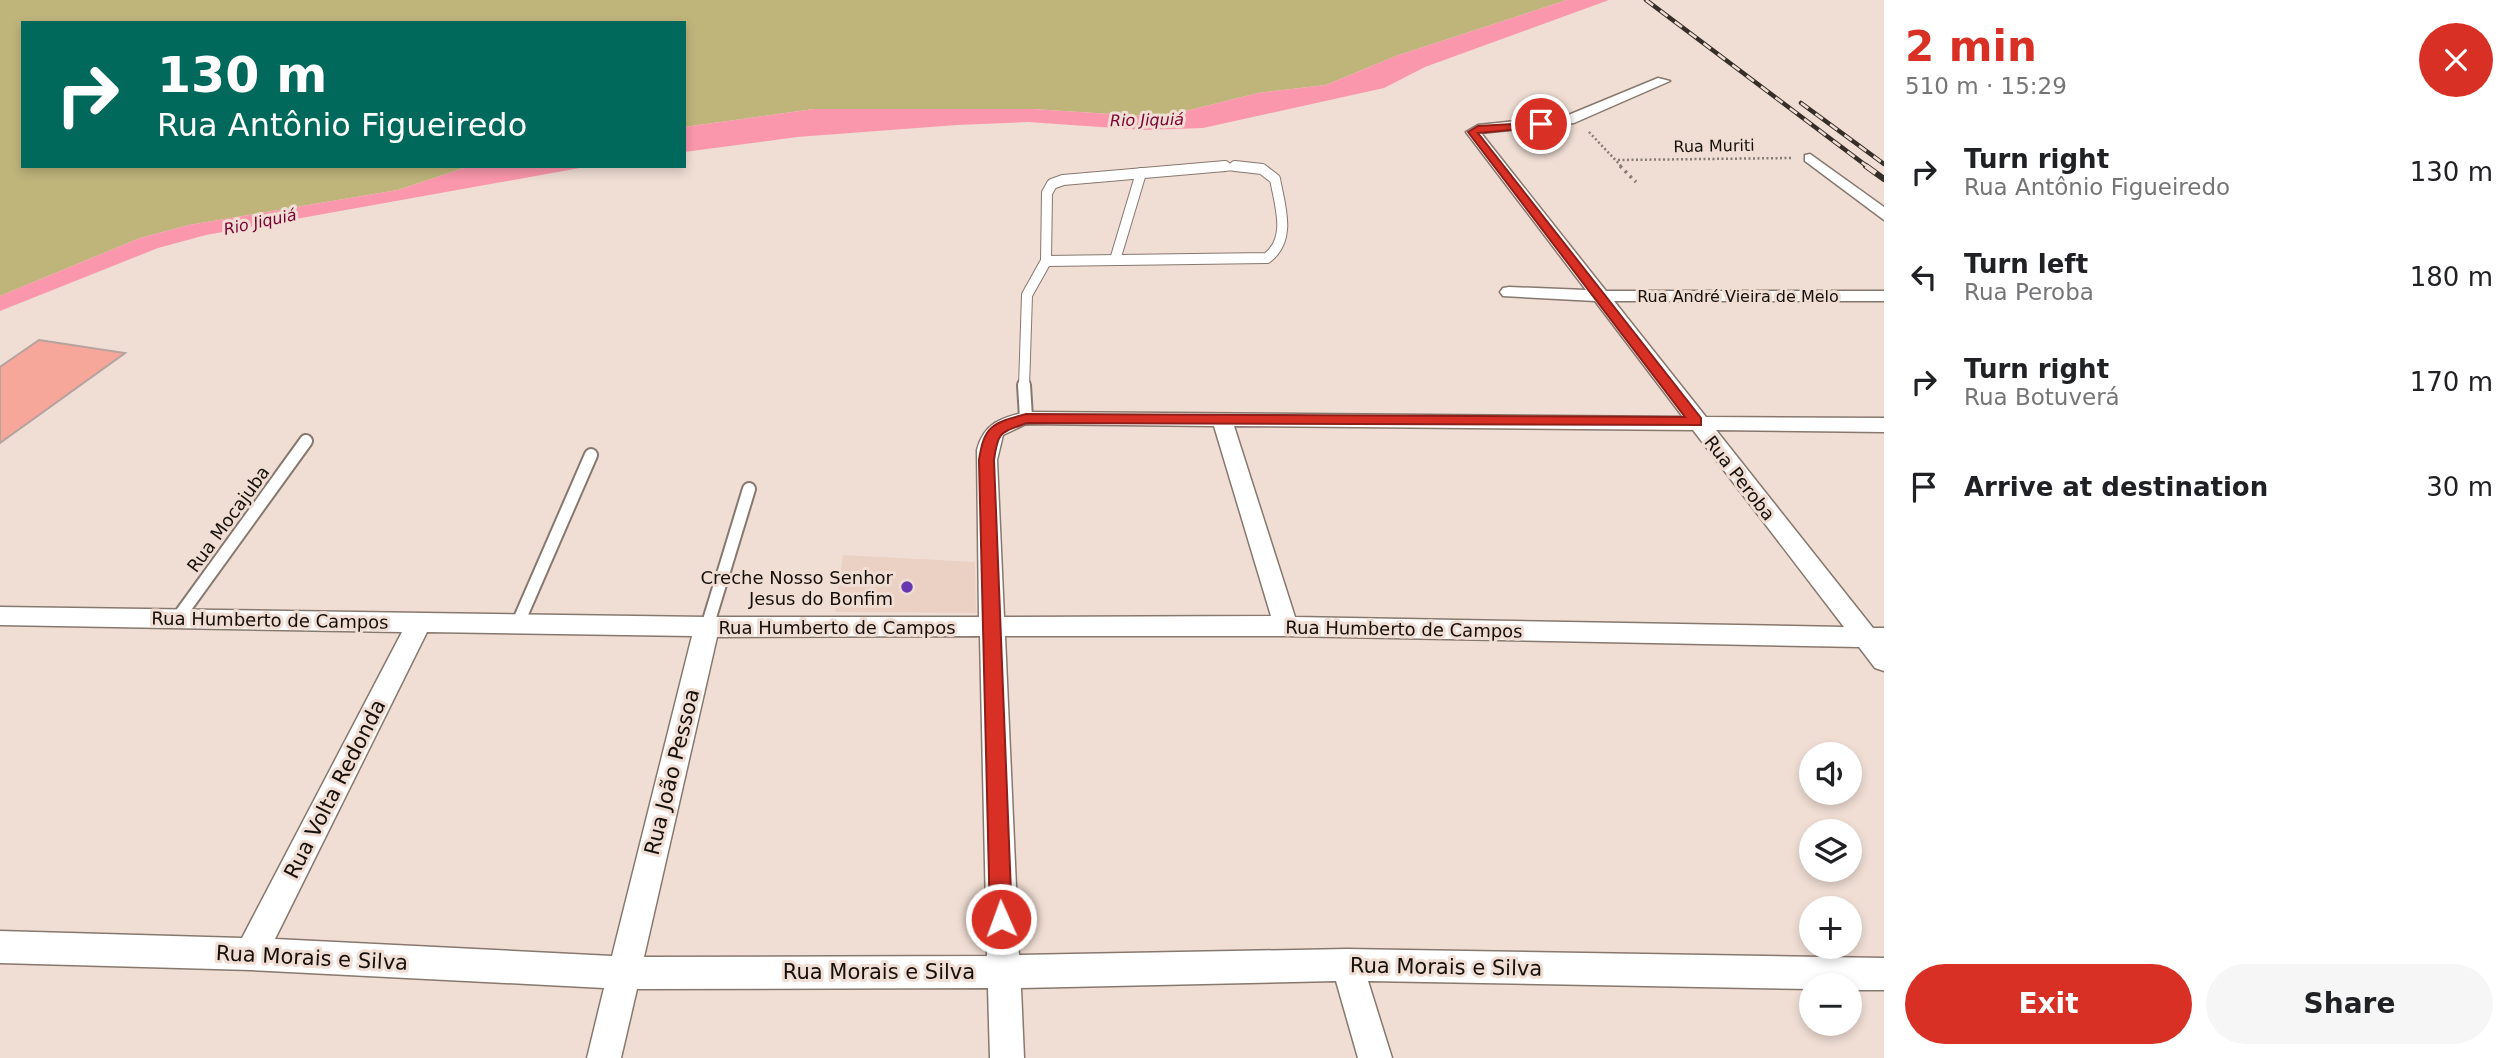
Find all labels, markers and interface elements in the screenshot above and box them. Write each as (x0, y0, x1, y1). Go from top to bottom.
text: 2 min (1905, 22, 2037, 71)
button: close (2419, 23, 2493, 97)
text: 130 m (157, 47, 327, 104)
icon: right (42, 49, 133, 140)
text: 510 m · 15:29 (1905, 73, 2067, 99)
pin (1511, 94, 1571, 154)
icon: arrive (1522, 105, 1560, 143)
text: Rua Antônio Figueiredo (157, 106, 527, 144)
water label: Rio Jiquiá (1110, 110, 1184, 130)
street label: Rua Muriti (1673, 136, 1755, 156)
text: Turn right (1964, 144, 2109, 174)
icon: right (1905, 153, 1943, 191)
text: 130 m (2410, 157, 2493, 187)
text: Rua Antônio Figueiredo (1964, 174, 2230, 200)
water label: Rio Jiquiá (222, 205, 298, 239)
text: Turn left (1964, 249, 2088, 279)
icon: left (1905, 258, 1943, 296)
text: 180 m (2410, 262, 2493, 292)
text: Rua Peroba (1964, 279, 2094, 305)
street label: Rua André Vieira de Melo (1637, 287, 1839, 306)
text: Turn right (1964, 354, 2109, 384)
icon: right (1905, 363, 1943, 401)
text: 170 m (2410, 367, 2493, 397)
text: Rua Botuverá (1964, 384, 2120, 410)
street label: Rua Peroba (1700, 431, 1780, 525)
street label: Rua Mocajuba (182, 462, 274, 576)
icon: arrive (1905, 468, 1943, 506)
text: Arrive at destination (1964, 472, 2268, 502)
text: 30 m (2426, 472, 2493, 502)
place label: Creche Nosso Senhor Jesus do Bonfim (701, 567, 894, 609)
marker: Creche Nosso Senhor Jesus do Bonfim (899, 579, 915, 595)
street label: Rua Humberto de Campos (151, 607, 389, 633)
street label: Rua Humberto de Campos (1285, 616, 1523, 642)
street label: Rua Humberto de Campos (718, 617, 956, 638)
street label: Rua João Pessoa (640, 686, 704, 858)
street label: Rua Volta Redonda (279, 695, 391, 883)
map controls (1799, 742, 1862, 1036)
button: sound (1799, 742, 1862, 805)
button: layers (1799, 819, 1862, 882)
position arrow (964, 882, 1038, 956)
button: + (1799, 896, 1862, 959)
street label: Rua Morais e Silva (215, 941, 409, 975)
street label: Rua Morais e Silva (1350, 953, 1542, 981)
street label: Rua Morais e Silva (783, 960, 975, 984)
button: Exit (1905, 964, 2192, 1044)
button: Share (2206, 964, 2493, 1044)
button: − (1799, 973, 1862, 1036)

